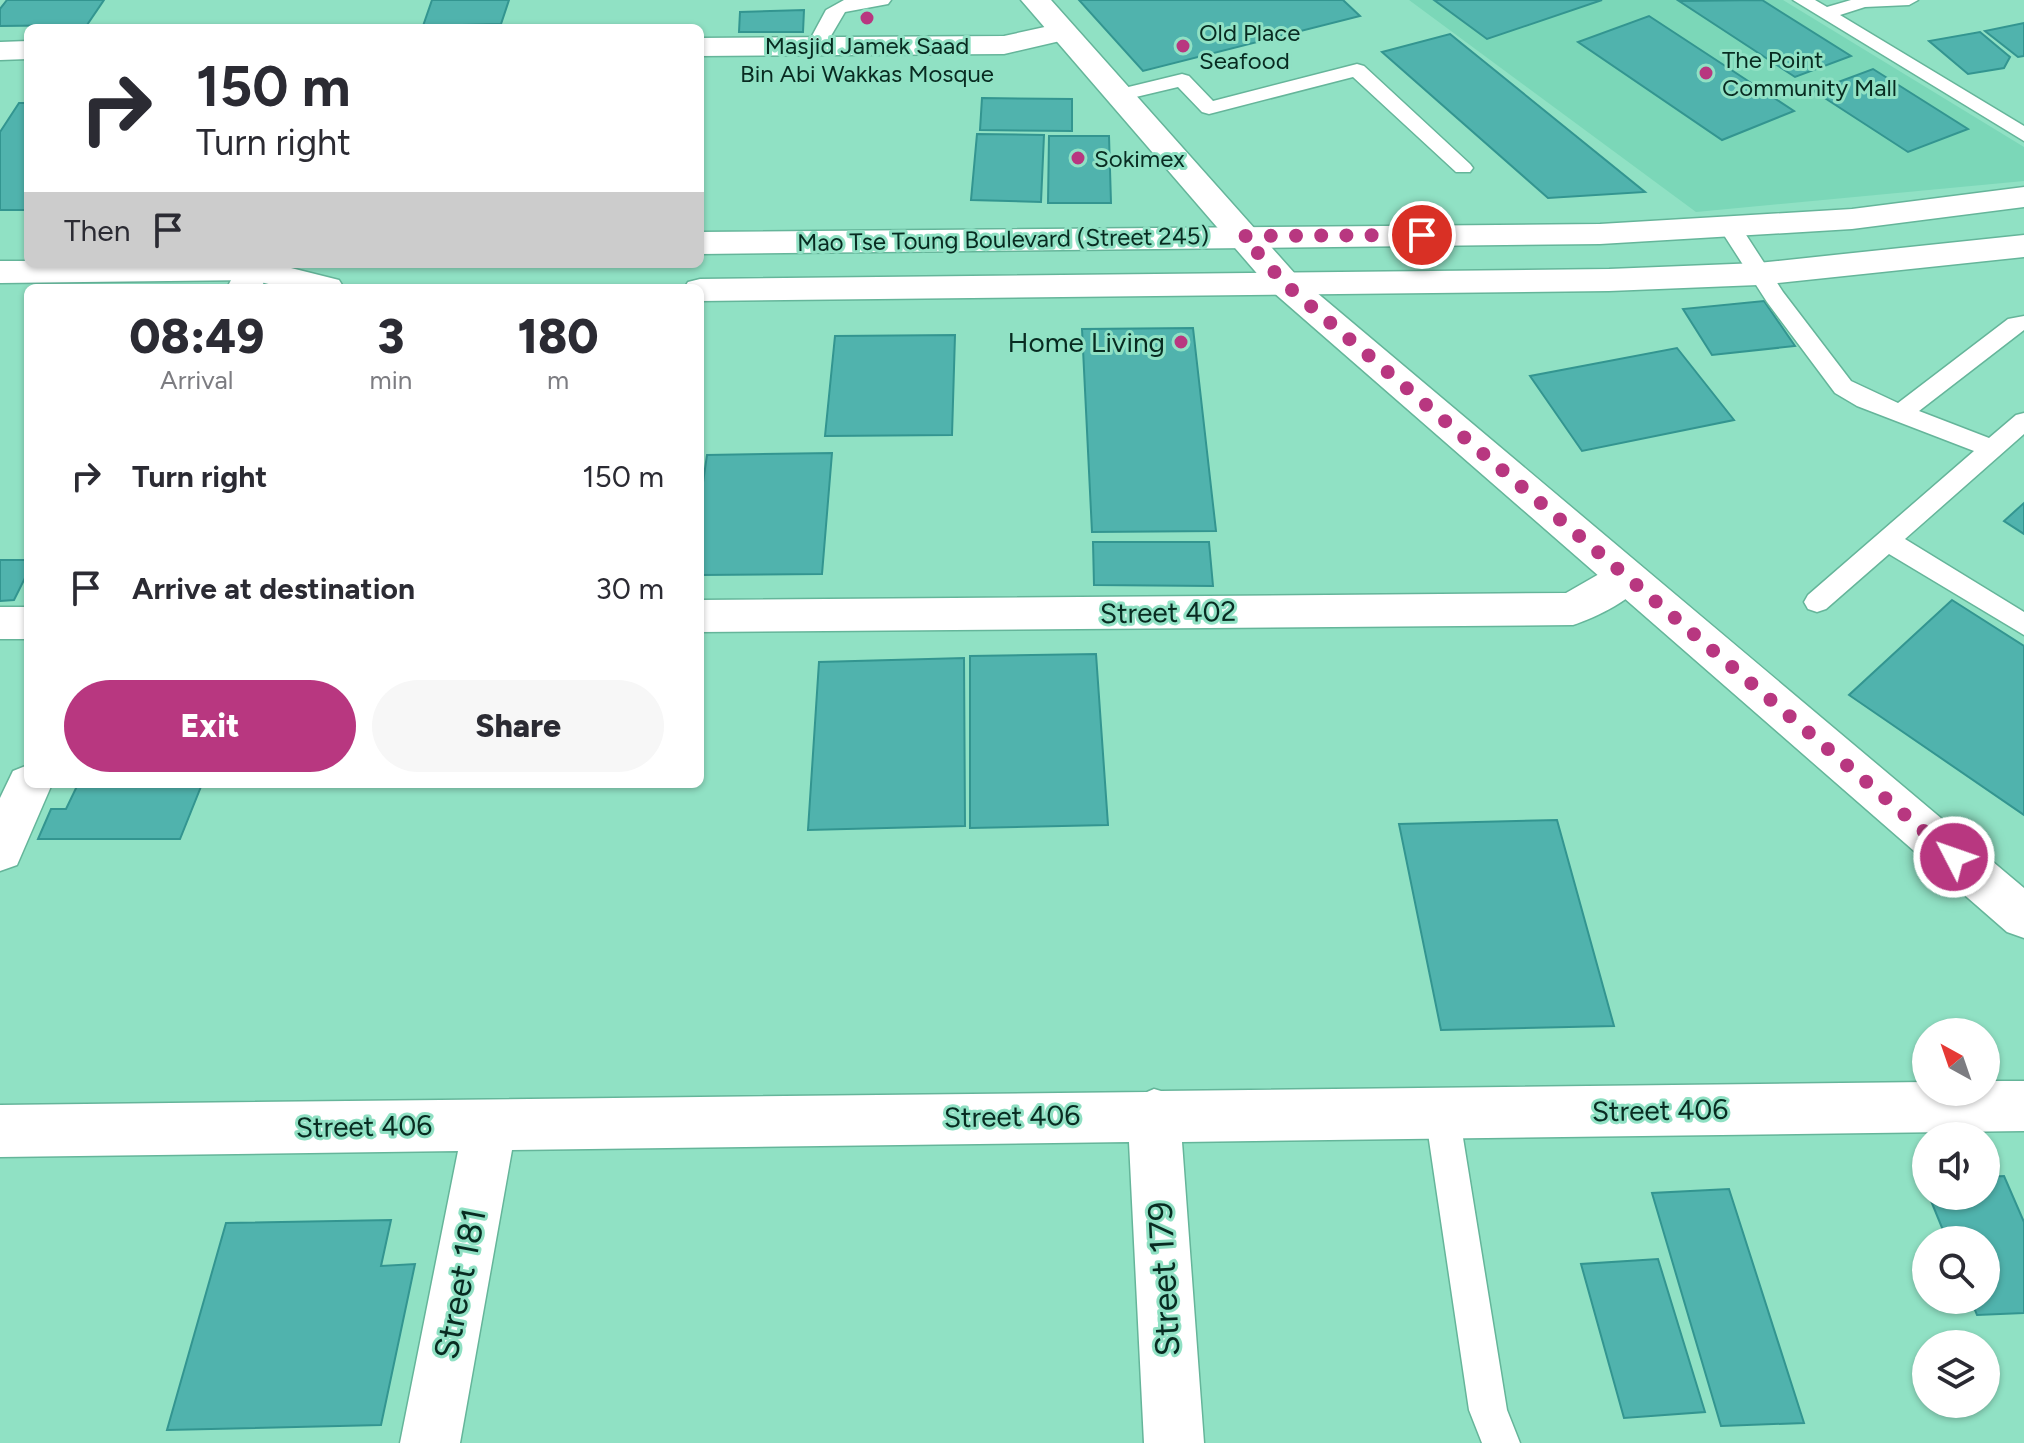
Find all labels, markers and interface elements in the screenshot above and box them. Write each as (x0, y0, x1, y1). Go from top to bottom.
marker: Masjid Jamek Saad Bin Abi Wakkas Mosque (858, 9, 876, 27)
place label: Old Place Seafood (1199, 18, 1300, 75)
place label: Masjid Jamek Saad Bin Abi Wakkas Mosque (740, 31, 994, 88)
marker: Old Place Seafood (1174, 37, 1192, 55)
place label: The Point Community Mall (1722, 45, 1897, 102)
text: 150 m (196, 53, 351, 120)
icon: right (64, 56, 168, 160)
marker: The Point Community Mall (1697, 64, 1715, 82)
text: Turn right (196, 121, 351, 164)
place label: Sokimex (1094, 144, 1185, 173)
marker: Sokimex (1069, 149, 1087, 167)
pin (1388, 201, 1456, 269)
icon: arrive (146, 208, 190, 252)
text: Then (64, 212, 130, 249)
icon: arrive (1400, 213, 1444, 257)
street label: Mao Tse Toung Boulevard (Street 245) (797, 221, 1209, 257)
text: 08:49 (129, 307, 264, 365)
text: 3 (377, 307, 404, 365)
text: 180 (518, 307, 599, 365)
place label: Home Living (1008, 325, 1165, 359)
marker: Home Living (1172, 333, 1190, 351)
text: Arrival (160, 364, 234, 396)
text: min (370, 364, 412, 396)
text: m (547, 364, 569, 396)
icon: right (64, 454, 108, 498)
text: Turn right (132, 458, 267, 495)
text: 150 m (582, 458, 664, 495)
icon: arrive (64, 566, 108, 610)
text: Arrive at destination (132, 570, 415, 607)
text: 30 m (596, 570, 664, 607)
street label: Street 402 (1100, 594, 1236, 630)
button: Exit (64, 680, 356, 772)
button: Share (372, 680, 664, 772)
position arrow (1912, 815, 1996, 899)
north arrow (1912, 1018, 2000, 1106)
map controls (1912, 1018, 2000, 1418)
street label: Street 406 (1591, 1092, 1729, 1128)
street label: Street 406 (943, 1098, 1081, 1134)
street label: Street 406 (295, 1108, 433, 1144)
button: sound (1912, 1122, 2000, 1210)
street label: Street 179 (1139, 1200, 1189, 1358)
street label: Street 181 (425, 1205, 495, 1363)
button: search (1912, 1226, 2000, 1314)
button: layers (1912, 1330, 2000, 1418)

